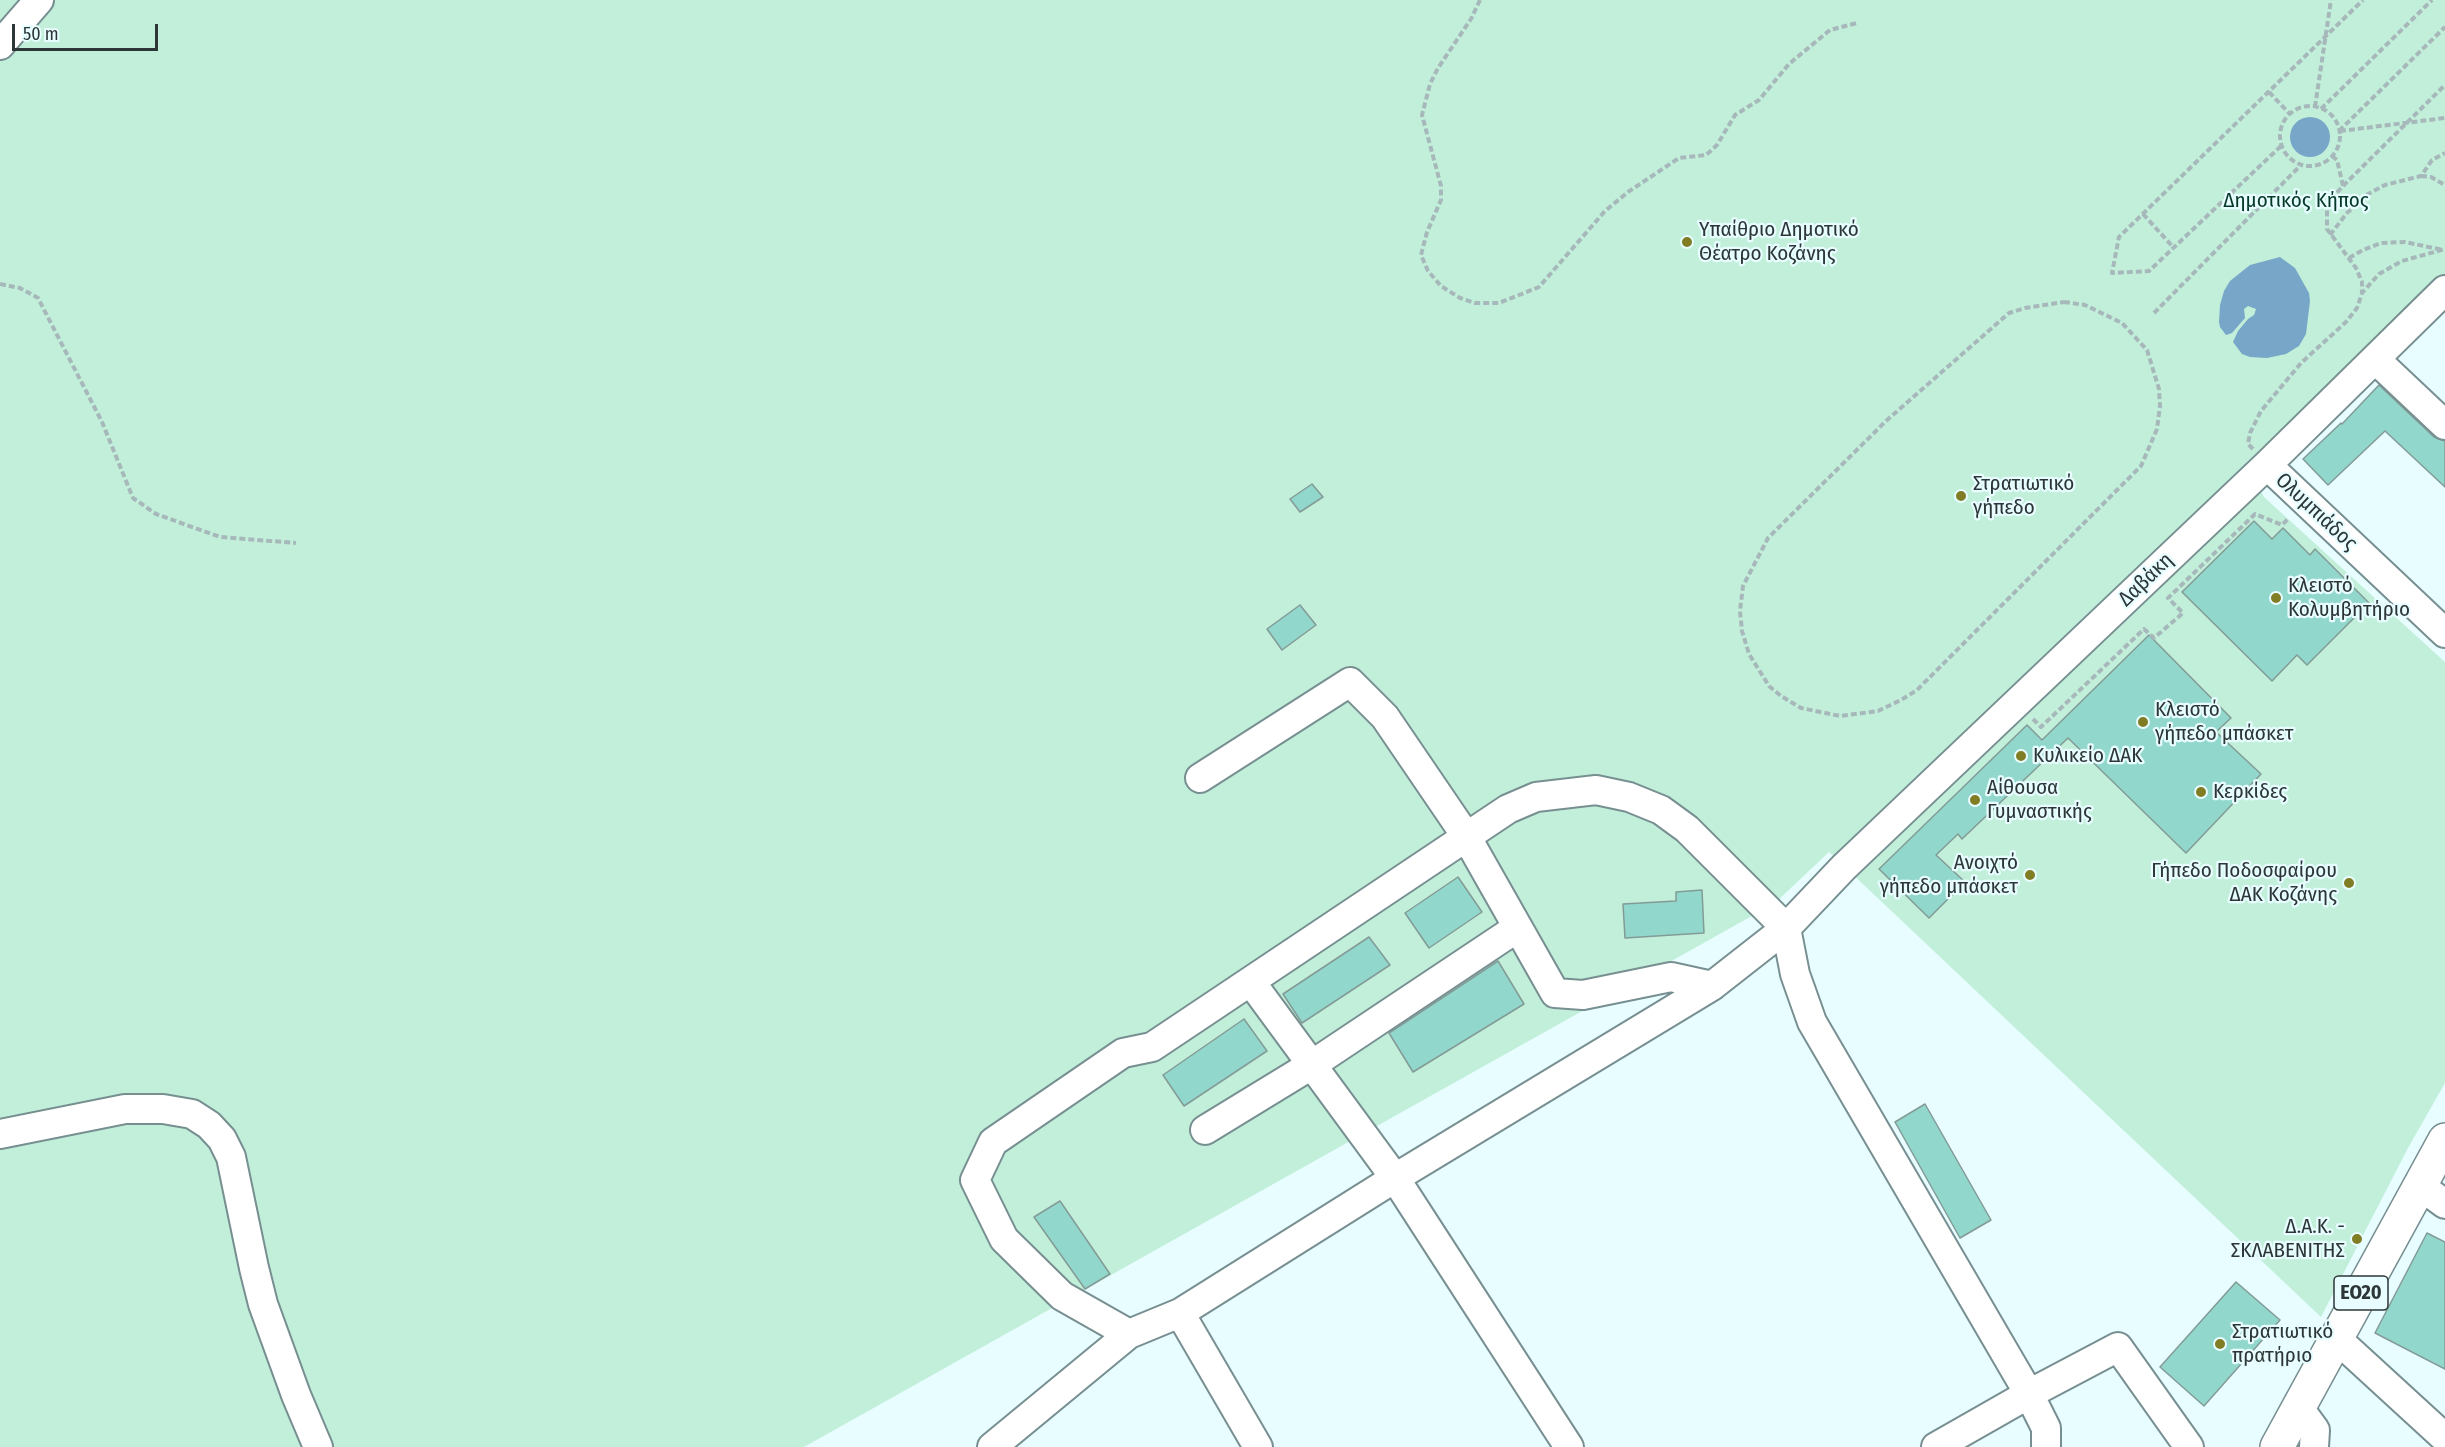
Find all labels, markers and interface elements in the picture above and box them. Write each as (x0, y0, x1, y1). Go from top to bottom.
scale bar (15, 12, 160, 50)
text: 50 m (23, 23, 59, 45)
park label: Δημοτικός Κήπος (2223, 188, 2369, 214)
place label: Υπαίθριο Δημοτικό Θέατρο Κοζάνης (1699, 217, 1859, 267)
marker: Υπαίθριο Δημοτικό Θέατρο Κοζάνης (1680, 235, 1694, 249)
street label: Ολυμπιάδος (2270, 468, 2362, 556)
place label: Στρατιωτικό γήπεδο (1973, 471, 2074, 521)
marker: Στρατιωτικό γήπεδο (1954, 489, 1968, 503)
street label: Δαβάκη (2113, 548, 2179, 612)
place label: Κλειστό Κολυμβητήριο (2288, 573, 2410, 623)
marker: Κλειστό Κολυμβητήριο (2269, 591, 2283, 605)
place label: Κλειστό γήπεδο μπάσκετ (2155, 697, 2293, 747)
marker: Κλειστό γήπεδο μπάσκετ (2136, 715, 2150, 729)
place label: Κυλικείο ΔΑΚ (2033, 743, 2142, 769)
marker: Κυλικείο ΔΑΚ (2014, 749, 2028, 763)
place label: Αίθουσα Γυμναστικής (1987, 775, 2092, 825)
place label: Κερκίδες (2213, 779, 2287, 805)
marker: Κερκίδες (2194, 785, 2208, 799)
marker: Αίθουσα Γυμναστικής (1968, 793, 1982, 807)
place label: Ανοιχτό γήπεδο μπάσκετ (1880, 850, 2018, 900)
place label: Γήπεδο Ποδοσφαίρου ΔΑΚ Κοζάνης (2151, 858, 2337, 908)
marker: Ανοιχτό γήπεδο μπάσκετ (2023, 868, 2037, 882)
marker: Γήπεδο Ποδοσφαίρου ΔΑΚ Κοζάνης (2342, 876, 2356, 890)
place label: Δ.Α.Κ. - ΣΚΛΑΒΕΝΙΤΗΣ (2231, 1214, 2345, 1264)
marker: Δ.Α.Κ. - ΣΚΛΑΒΕΝΙΤΗΣ (2350, 1232, 2364, 1246)
road number: ΕΟ20 (2334, 1276, 2388, 1310)
place label: Στρατιωτικό πρατήριο (2232, 1319, 2333, 1369)
marker: Στρατιωτικό πρατήριο (2213, 1337, 2227, 1351)

